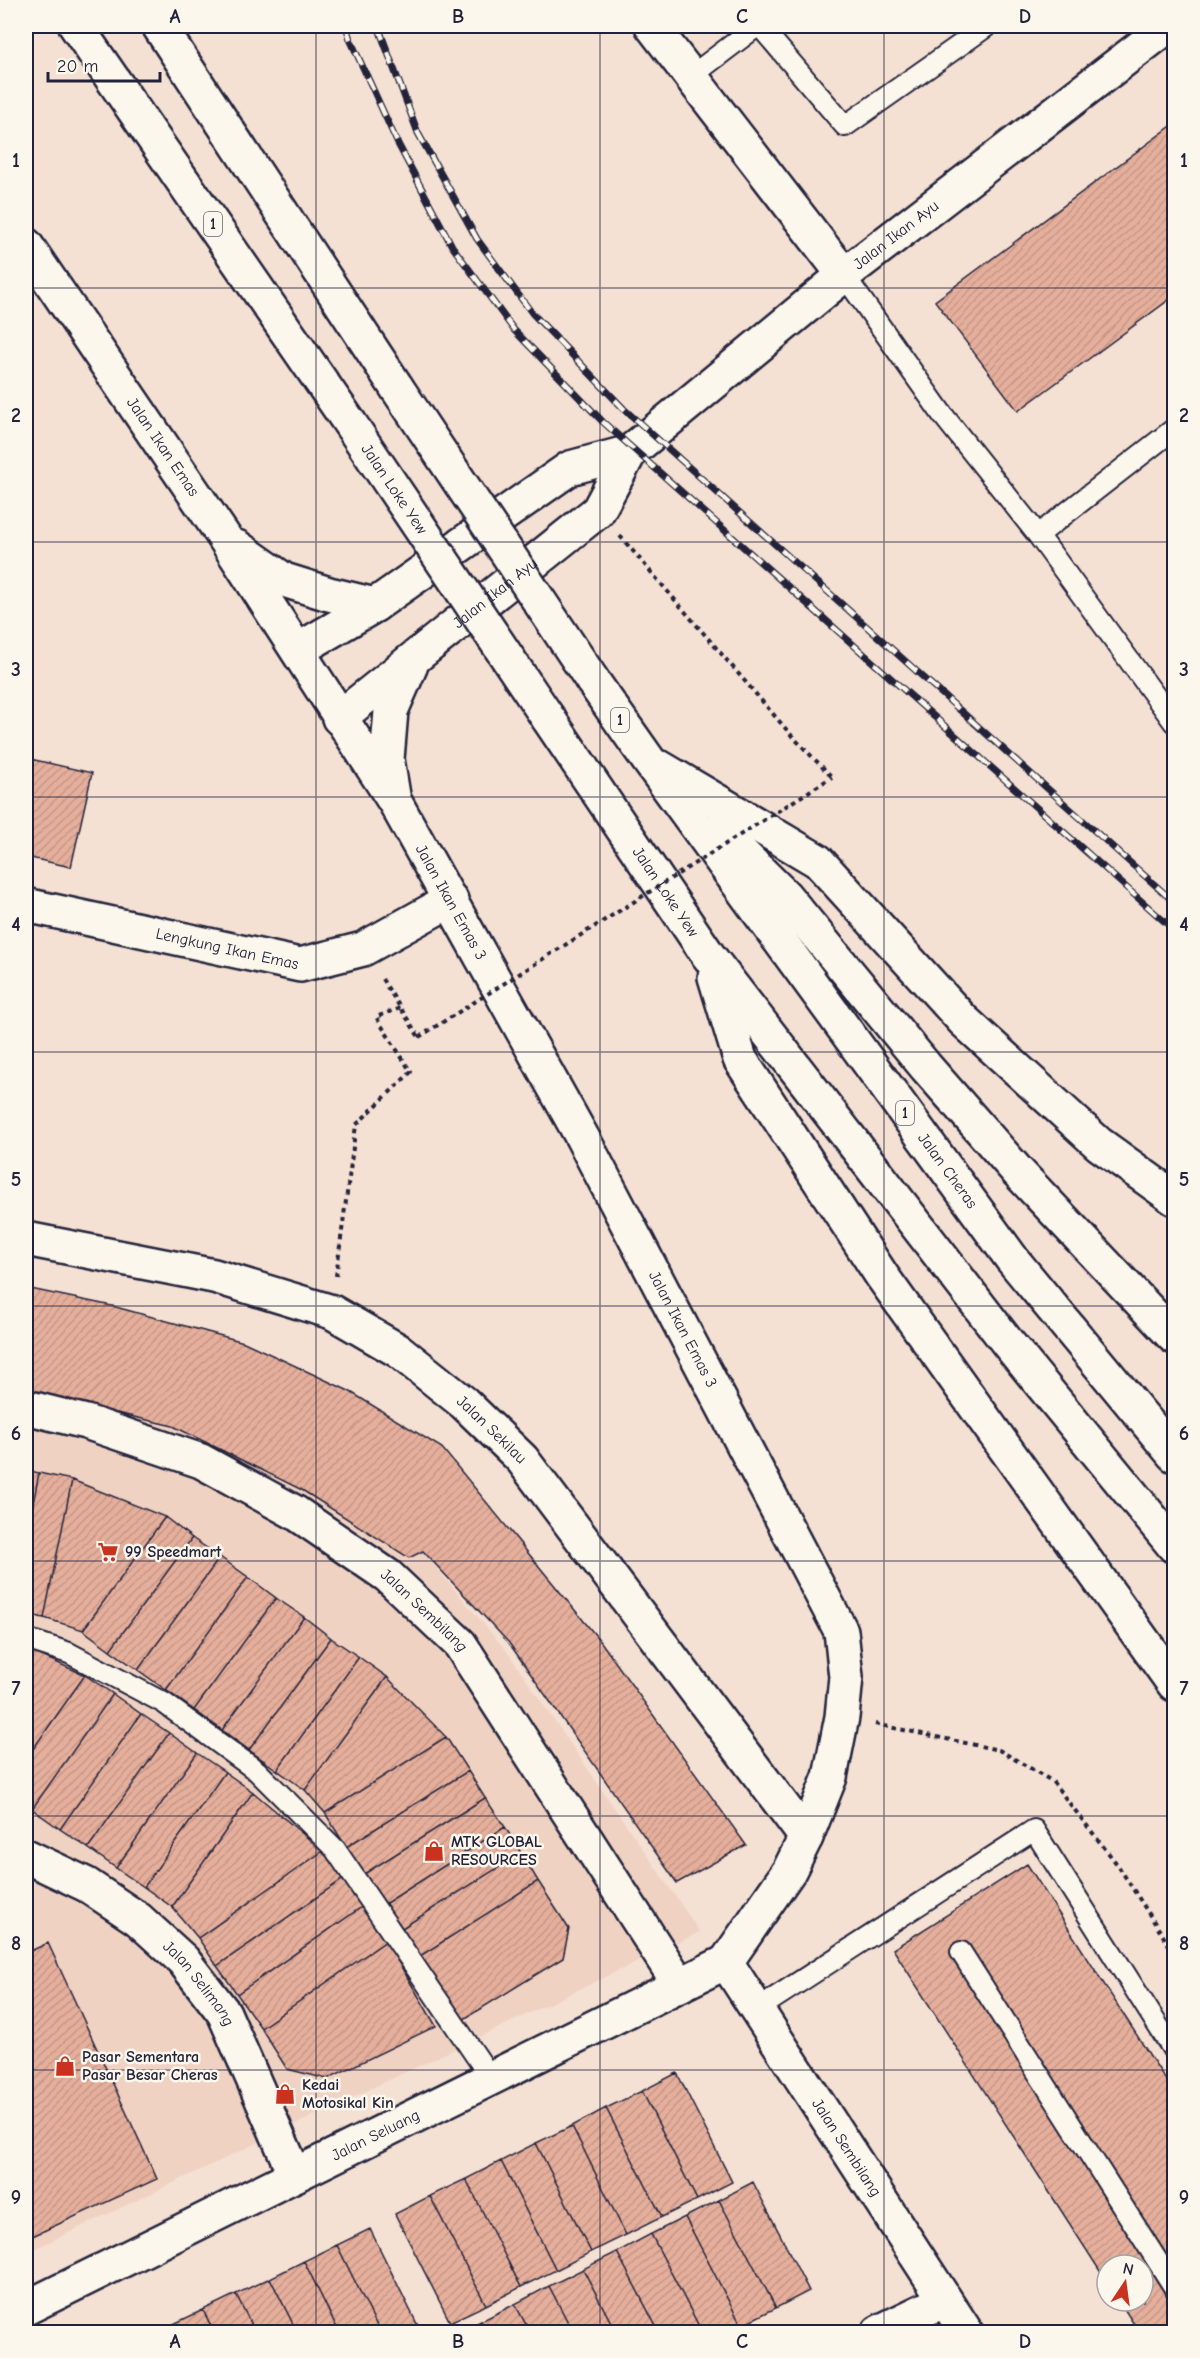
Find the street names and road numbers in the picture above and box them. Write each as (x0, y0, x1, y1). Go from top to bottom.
street label: Jalan Ikan Ayu (850, 197, 942, 273)
road number: 1 (204, 212, 222, 236)
street label: Jalan Ikan Emas (123, 394, 203, 500)
street label: Jalan Loke Yew (358, 441, 431, 538)
street label: Jalan Ikan Ayu (450, 554, 541, 632)
road number: 1 (611, 708, 629, 732)
street label: Jalan Ikan Emas 3 (412, 842, 490, 963)
street label: Jalan Loke Yew (629, 844, 703, 941)
street label: Lengkung Ikan Emas (154, 925, 301, 974)
road number: 1 (896, 1101, 914, 1125)
street label: Jalan Cheras (914, 1129, 981, 1212)
street label: Jalan Ikan Emas 3 (645, 1268, 721, 1391)
street label: Jalan Sekilau (453, 1392, 530, 1467)
street label: Jalan Sembilang (377, 1565, 472, 1655)
street label: Jalan Selimang (159, 1937, 238, 2029)
street label: Jalan Sembilang (808, 2095, 885, 2200)
street label: Jalan Seluang (329, 2106, 423, 2164)

